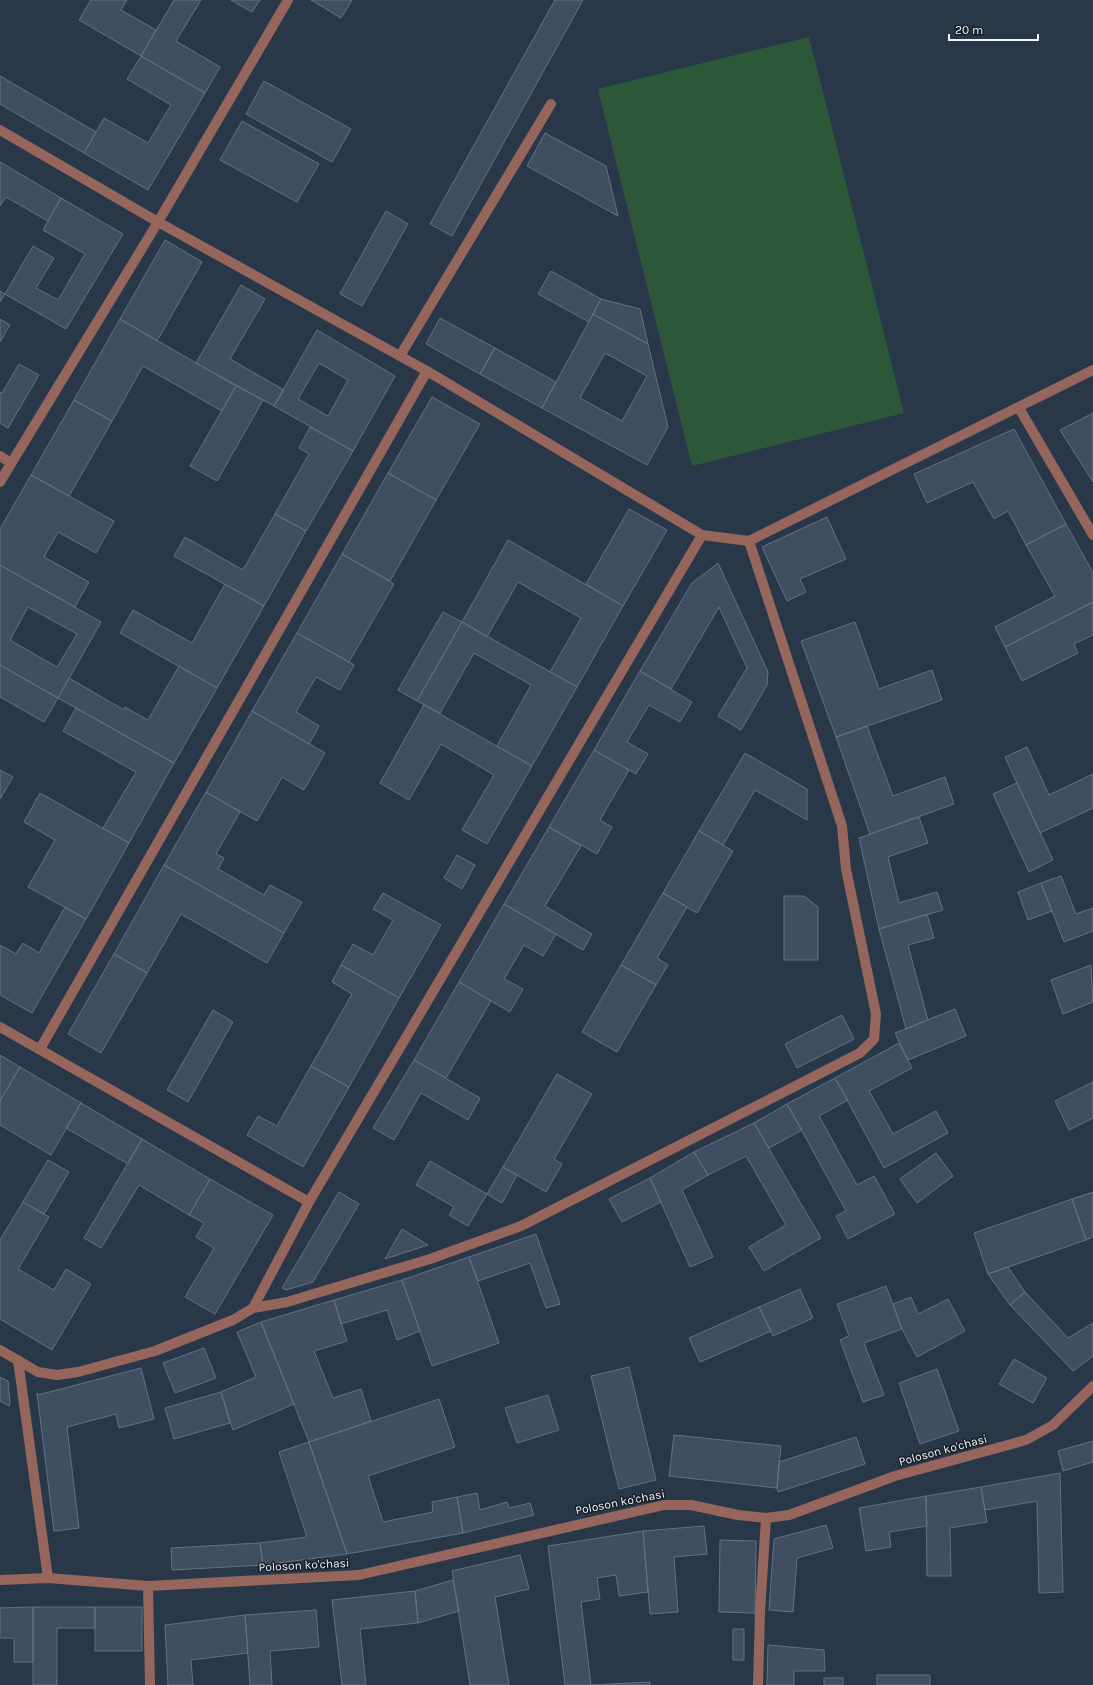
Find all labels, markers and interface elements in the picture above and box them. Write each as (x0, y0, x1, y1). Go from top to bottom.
scale bar (949, 16, 1038, 42)
text: 20 m (955, 23, 983, 37)
street label: Poloson ko'chasi (897, 1431, 989, 1469)
street label: Poloson ko'chasi (574, 1486, 666, 1518)
street label: Poloson ko'chasi (258, 1556, 350, 1574)

